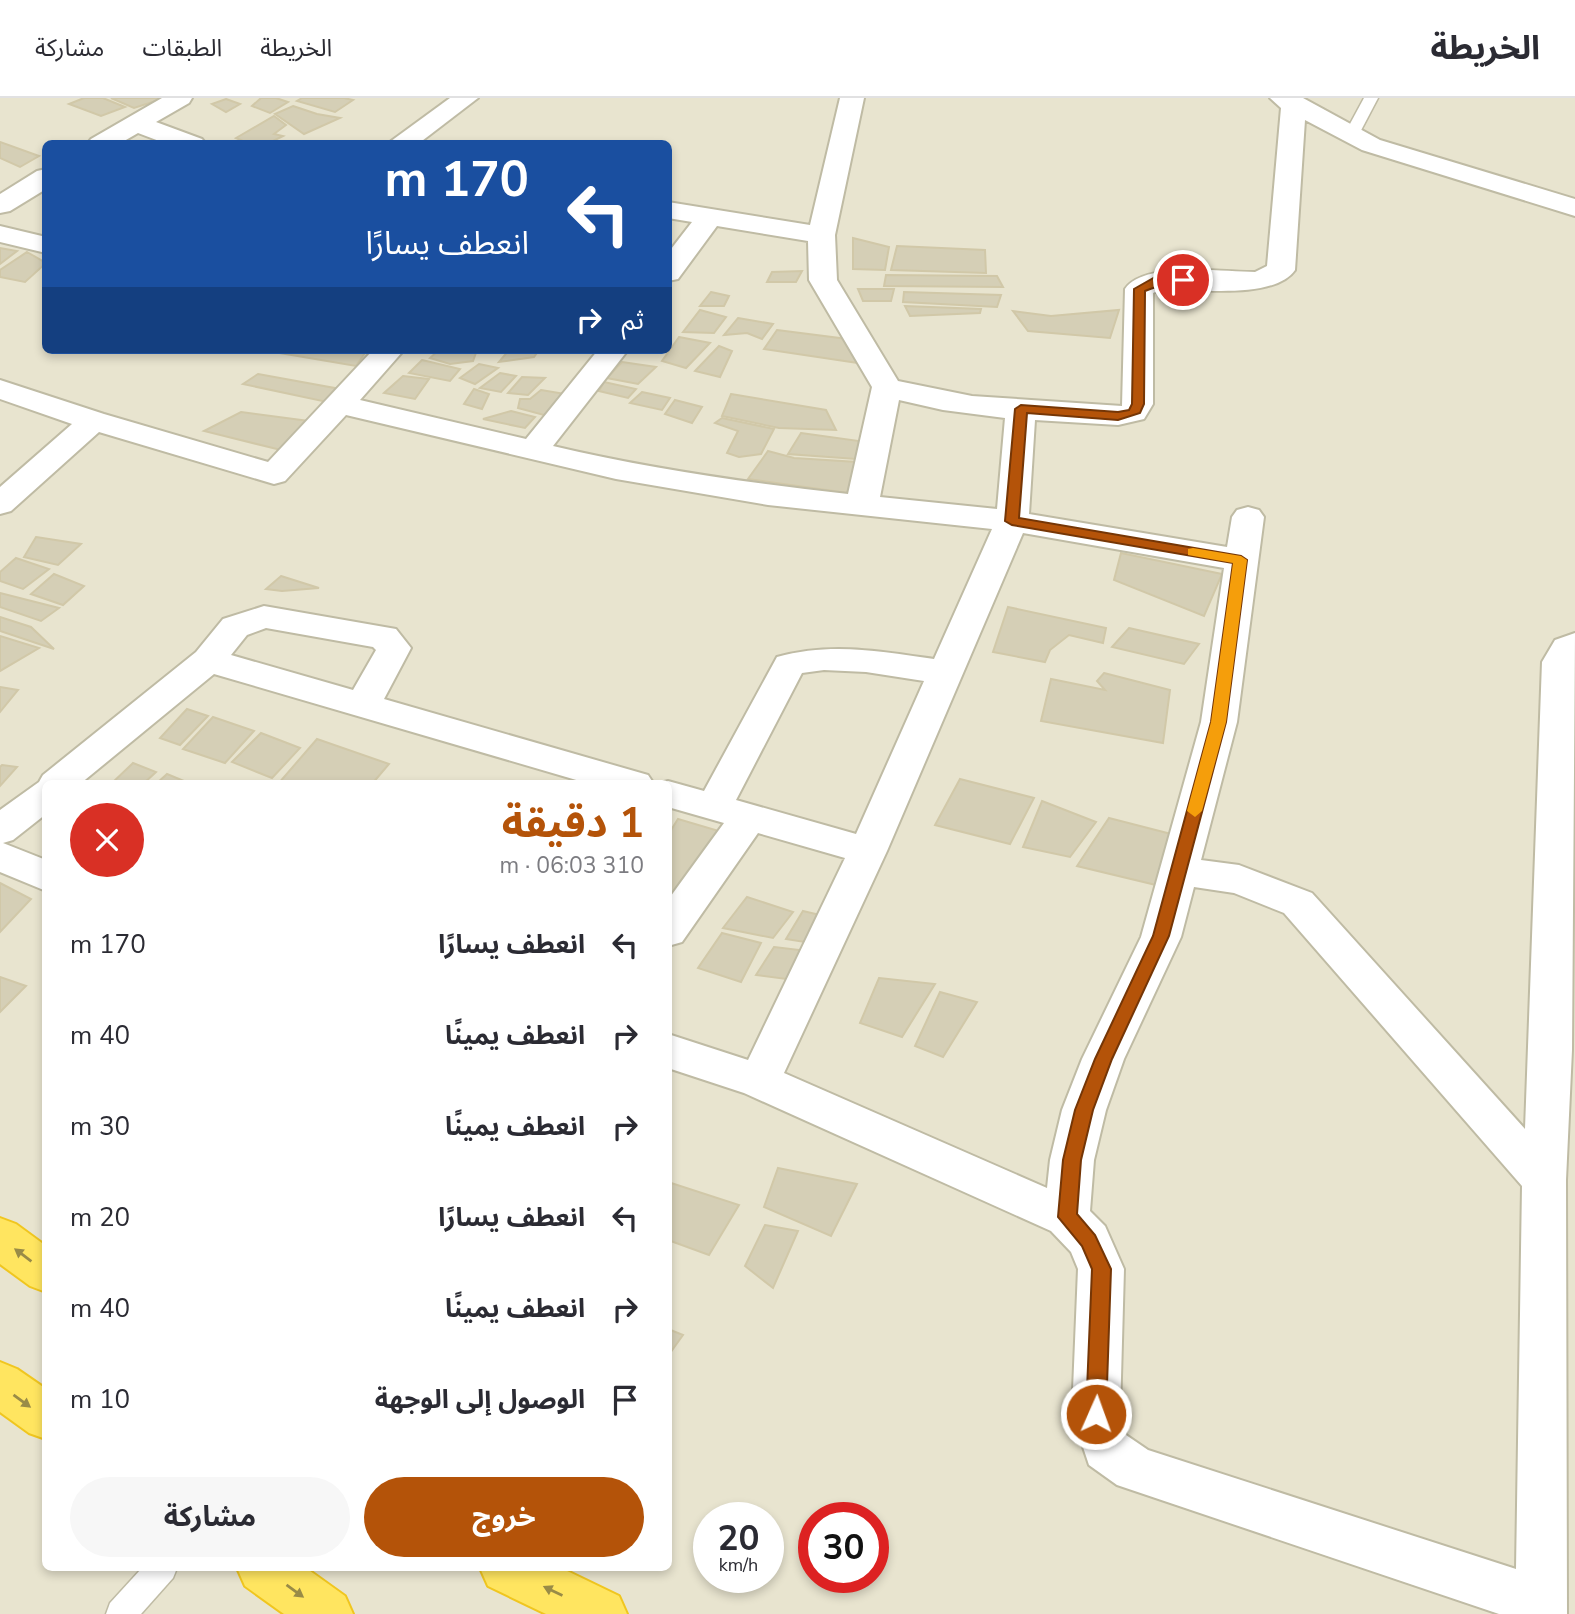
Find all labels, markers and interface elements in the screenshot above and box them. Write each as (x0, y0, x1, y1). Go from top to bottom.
text: الخريطة (1430, 26, 1540, 71)
text: مشاركة (35, 32, 104, 64)
text: الطبقات (142, 32, 222, 64)
text: الخريطة (260, 32, 332, 64)
text: 170 m (385, 146, 529, 213)
icon: left (553, 168, 644, 259)
text: انعطف يسارًا (365, 222, 529, 265)
pin (1153, 250, 1213, 310)
icon: arrive (1164, 261, 1202, 299)
icon: right (570, 301, 608, 339)
text: ثم (622, 303, 644, 338)
text: 1 دقيقة (502, 795, 644, 852)
button: close (70, 803, 144, 877)
text: 310 m · 06:03 (499, 850, 644, 881)
icon: left (606, 926, 644, 964)
text: 170 m (70, 927, 146, 962)
text: انعطف يسارًا (438, 927, 585, 962)
icon: right (606, 1017, 644, 1055)
text: 40 m (70, 1018, 130, 1053)
text: انعطف يمينًا (445, 1018, 585, 1053)
icon: right (606, 1108, 644, 1146)
text: 30 m (70, 1109, 130, 1144)
text: انعطف يمينًا (445, 1109, 585, 1144)
icon: left (606, 1199, 644, 1237)
text: 20 m (70, 1200, 130, 1235)
text: انعطف يسارًا (438, 1200, 585, 1235)
one-way arrow (14, 1249, 32, 1263)
icon: right (606, 1290, 644, 1328)
text: 40 m (70, 1291, 130, 1326)
text: انعطف يمينًا (445, 1291, 585, 1326)
position arrow (1059, 1377, 1133, 1451)
icon: arrive (606, 1381, 644, 1419)
text: 10 m (70, 1382, 130, 1417)
text: الوصول إلى الوجهة (375, 1382, 585, 1417)
one-way arrow (13, 1393, 31, 1408)
button: مشاركة (70, 1477, 350, 1557)
button: خروج (364, 1477, 644, 1557)
speed limit sign: 30 (798, 1502, 889, 1593)
text: 20 (717, 1515, 760, 1562)
text: km/h (719, 1553, 758, 1577)
one-way arrow (286, 1584, 304, 1598)
one-way arrow (543, 1585, 563, 1597)

